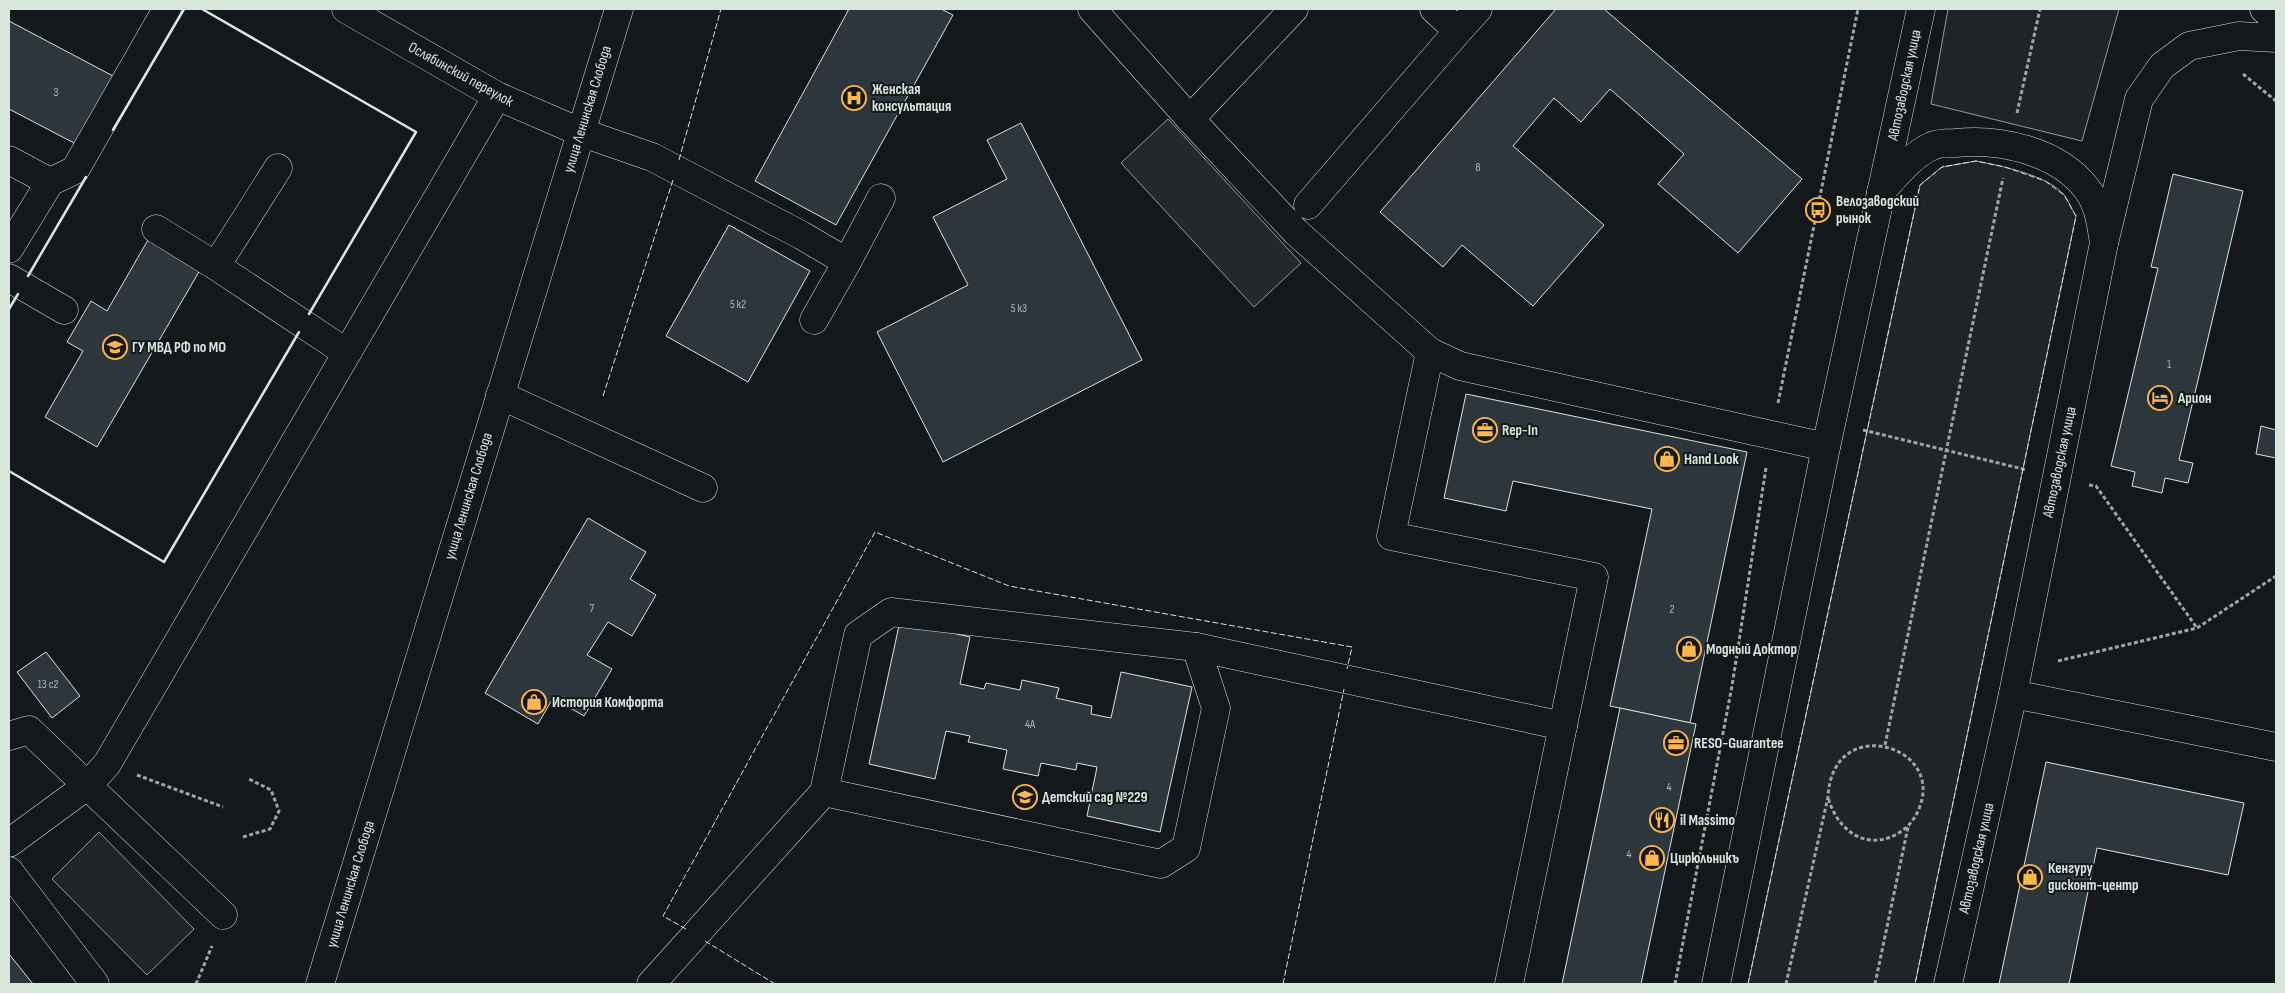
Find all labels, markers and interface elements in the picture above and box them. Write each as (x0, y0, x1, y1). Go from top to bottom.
street label: Автозаводская улица (1883, 28, 1926, 143)
street label: Ослябинский переулок (405, 38, 517, 111)
street label: улица Ленинская Слобода (559, 43, 616, 175)
place label: Женская консультация (872, 80, 951, 116)
house number: 3 (53, 85, 59, 100)
hospital icon: Женская консультация (841, 85, 867, 111)
house number: 8 (1475, 160, 1481, 175)
place label: Велозаводский рынок (1836, 192, 1919, 228)
bus stop icon: Велозаводский рынок (1805, 197, 1831, 223)
house number: 5 к2 (730, 297, 746, 312)
house number: 5 к3 (1011, 301, 1027, 316)
school or university icon: ГУ МВД РФ по МО (102, 334, 128, 360)
place label: ГУ МВД РФ по МО (132, 338, 226, 357)
house number: 1 (2167, 357, 2172, 372)
hotel icon: Арион (2147, 385, 2173, 411)
place label: Арион (2177, 389, 2211, 408)
street label: Автозаводская улица (2038, 405, 2081, 520)
office icon: Rep-In (1472, 417, 1498, 443)
place label: Rep-In (1502, 421, 1538, 440)
street label: улица Ленинская Слобода (440, 430, 497, 562)
shop icon: Hand Look (1654, 446, 1680, 472)
place label: Hand Look (1684, 450, 1740, 469)
house number: 7 (590, 601, 595, 616)
house number: 2 (1670, 602, 1675, 617)
shop icon: Модный Доктор (1676, 636, 1702, 662)
place label: Модный Доктор (1706, 640, 1797, 659)
house number: 13 с2 (38, 677, 59, 692)
shop icon: История Комфорта (521, 689, 547, 715)
place label: История Комфорта (552, 693, 664, 712)
house number: 4А (1025, 717, 1036, 732)
office icon: RESO-Guarantee (1663, 730, 1689, 756)
place label: RESO-Guarantee (1694, 734, 1784, 753)
house number: 4 (1666, 780, 1672, 795)
school or university icon: Детский сад №229 (1012, 784, 1038, 810)
place label: Детский сад №229 (1042, 788, 1148, 807)
street label: Автозаводская улица (1954, 801, 1999, 916)
restaurant icon: il Massimo (1649, 807, 1675, 833)
place label: il Massimo (1680, 811, 1735, 830)
street label: улица Ленинская Слобода (322, 818, 379, 950)
shop icon: Цирюльникъ (1639, 845, 1665, 871)
house number: 4 (1626, 847, 1632, 862)
place label: Цирюльникъ (1670, 849, 1739, 868)
place label: Кенгуру дисконт-центр (2048, 859, 2138, 895)
shop icon: Кенгуру дисконт-центр (2017, 864, 2043, 890)

